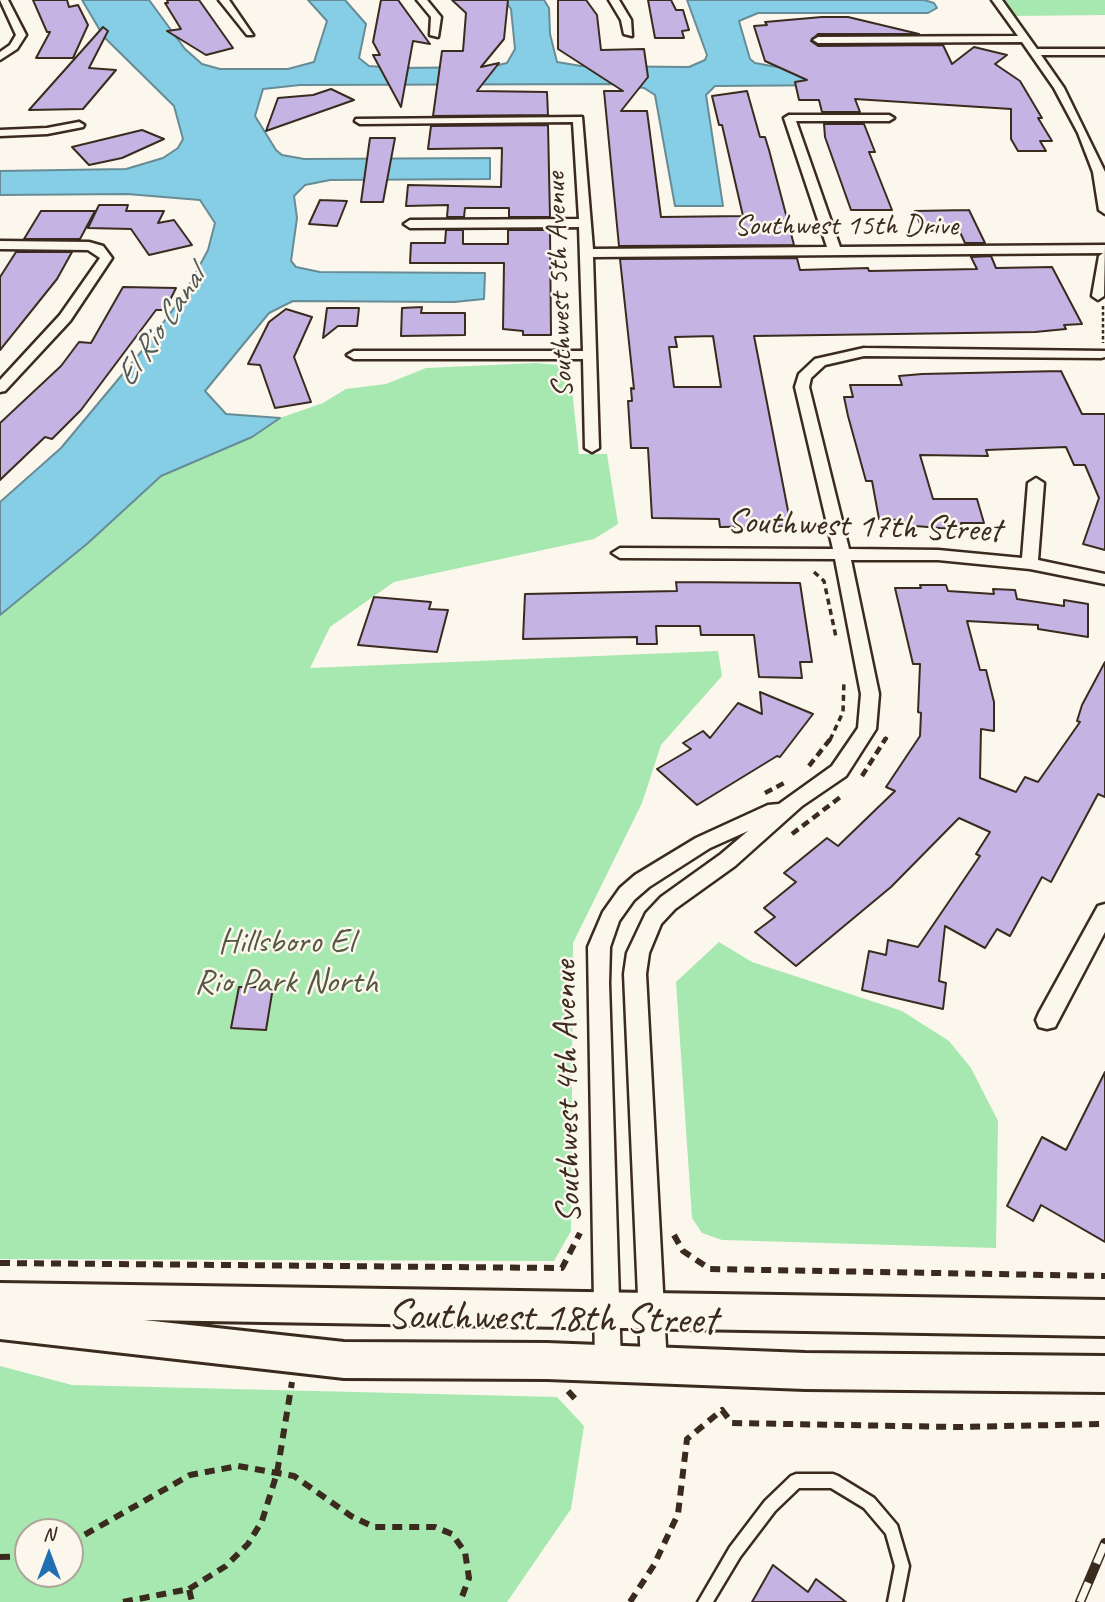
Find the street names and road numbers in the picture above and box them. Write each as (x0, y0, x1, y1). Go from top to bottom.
street label: Southwest 5th Avenue (538, 172, 582, 398)
street label: Southwest 15th Drive (734, 208, 958, 244)
street label: Southwest 17th Street (726, 501, 1002, 553)
street label: Southwest 4th Avenue (545, 960, 591, 1224)
street label: Southwest 18th Street (387, 1291, 717, 1347)

